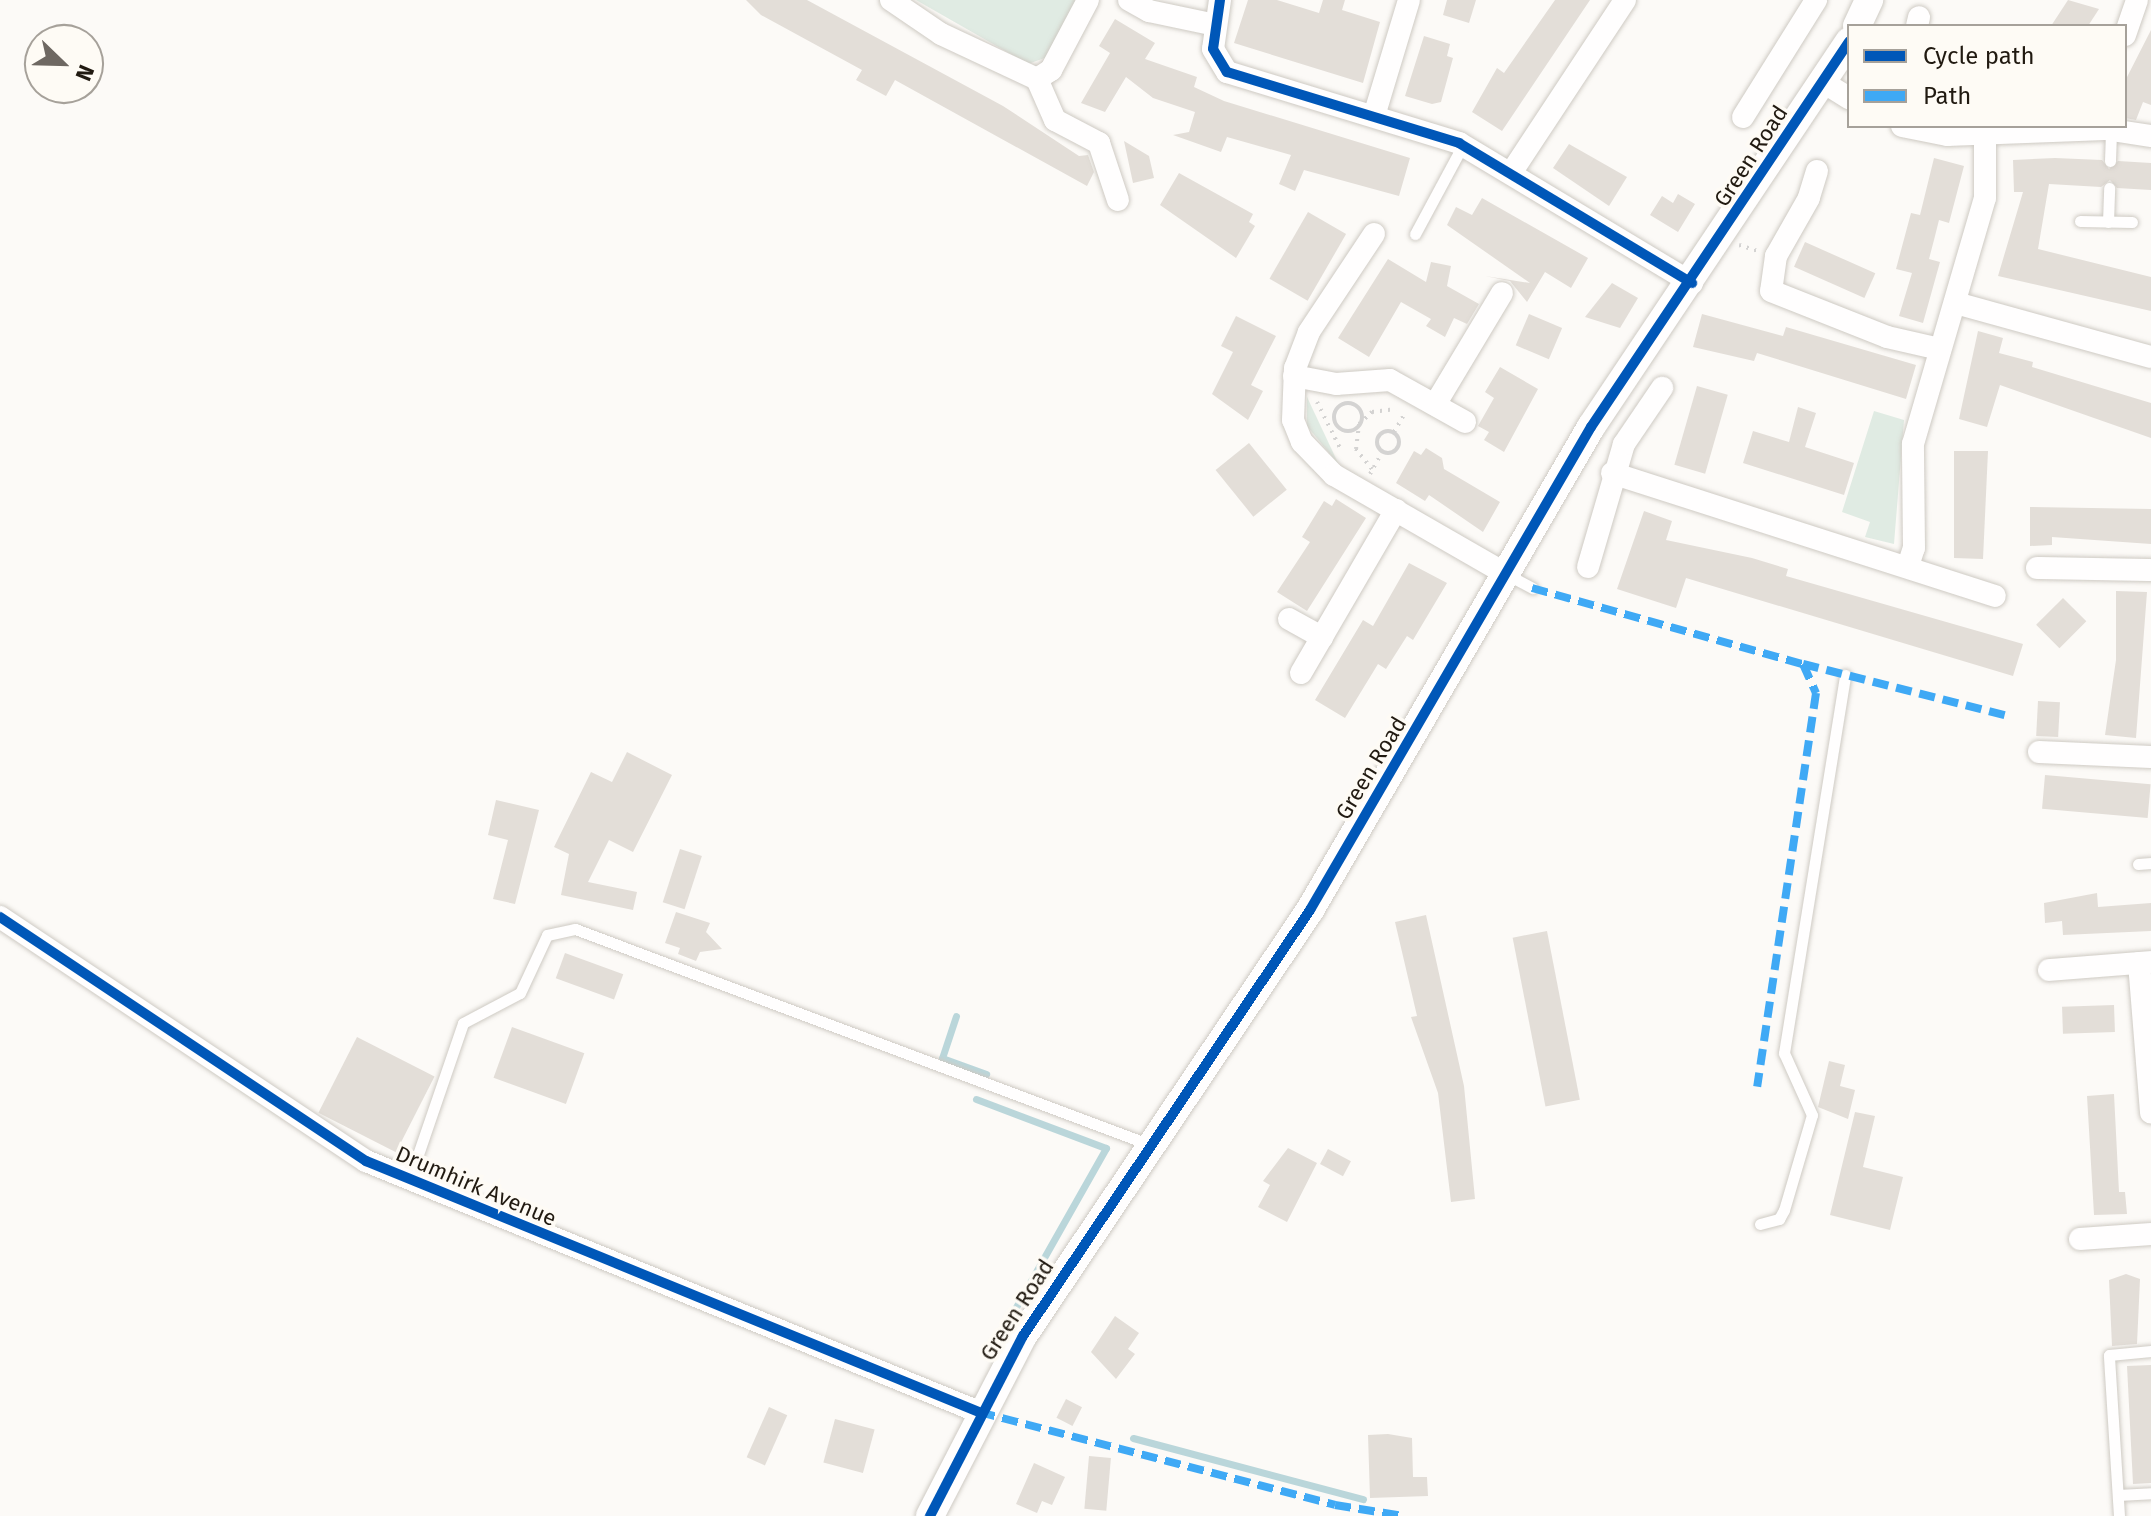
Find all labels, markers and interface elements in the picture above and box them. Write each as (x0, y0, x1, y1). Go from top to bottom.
north arrow (24, 24, 104, 104)
legend (1847, 24, 2127, 128)
text: Cycle path (1923, 42, 2035, 70)
text: N (69, 61, 100, 85)
text: Path (1923, 82, 1971, 110)
street label: Green Road (1709, 101, 1793, 211)
street label: Green Road (1330, 712, 1412, 824)
street label: Drumhirk Avenue (392, 1140, 560, 1232)
street label: Green Road (975, 1255, 1059, 1365)

